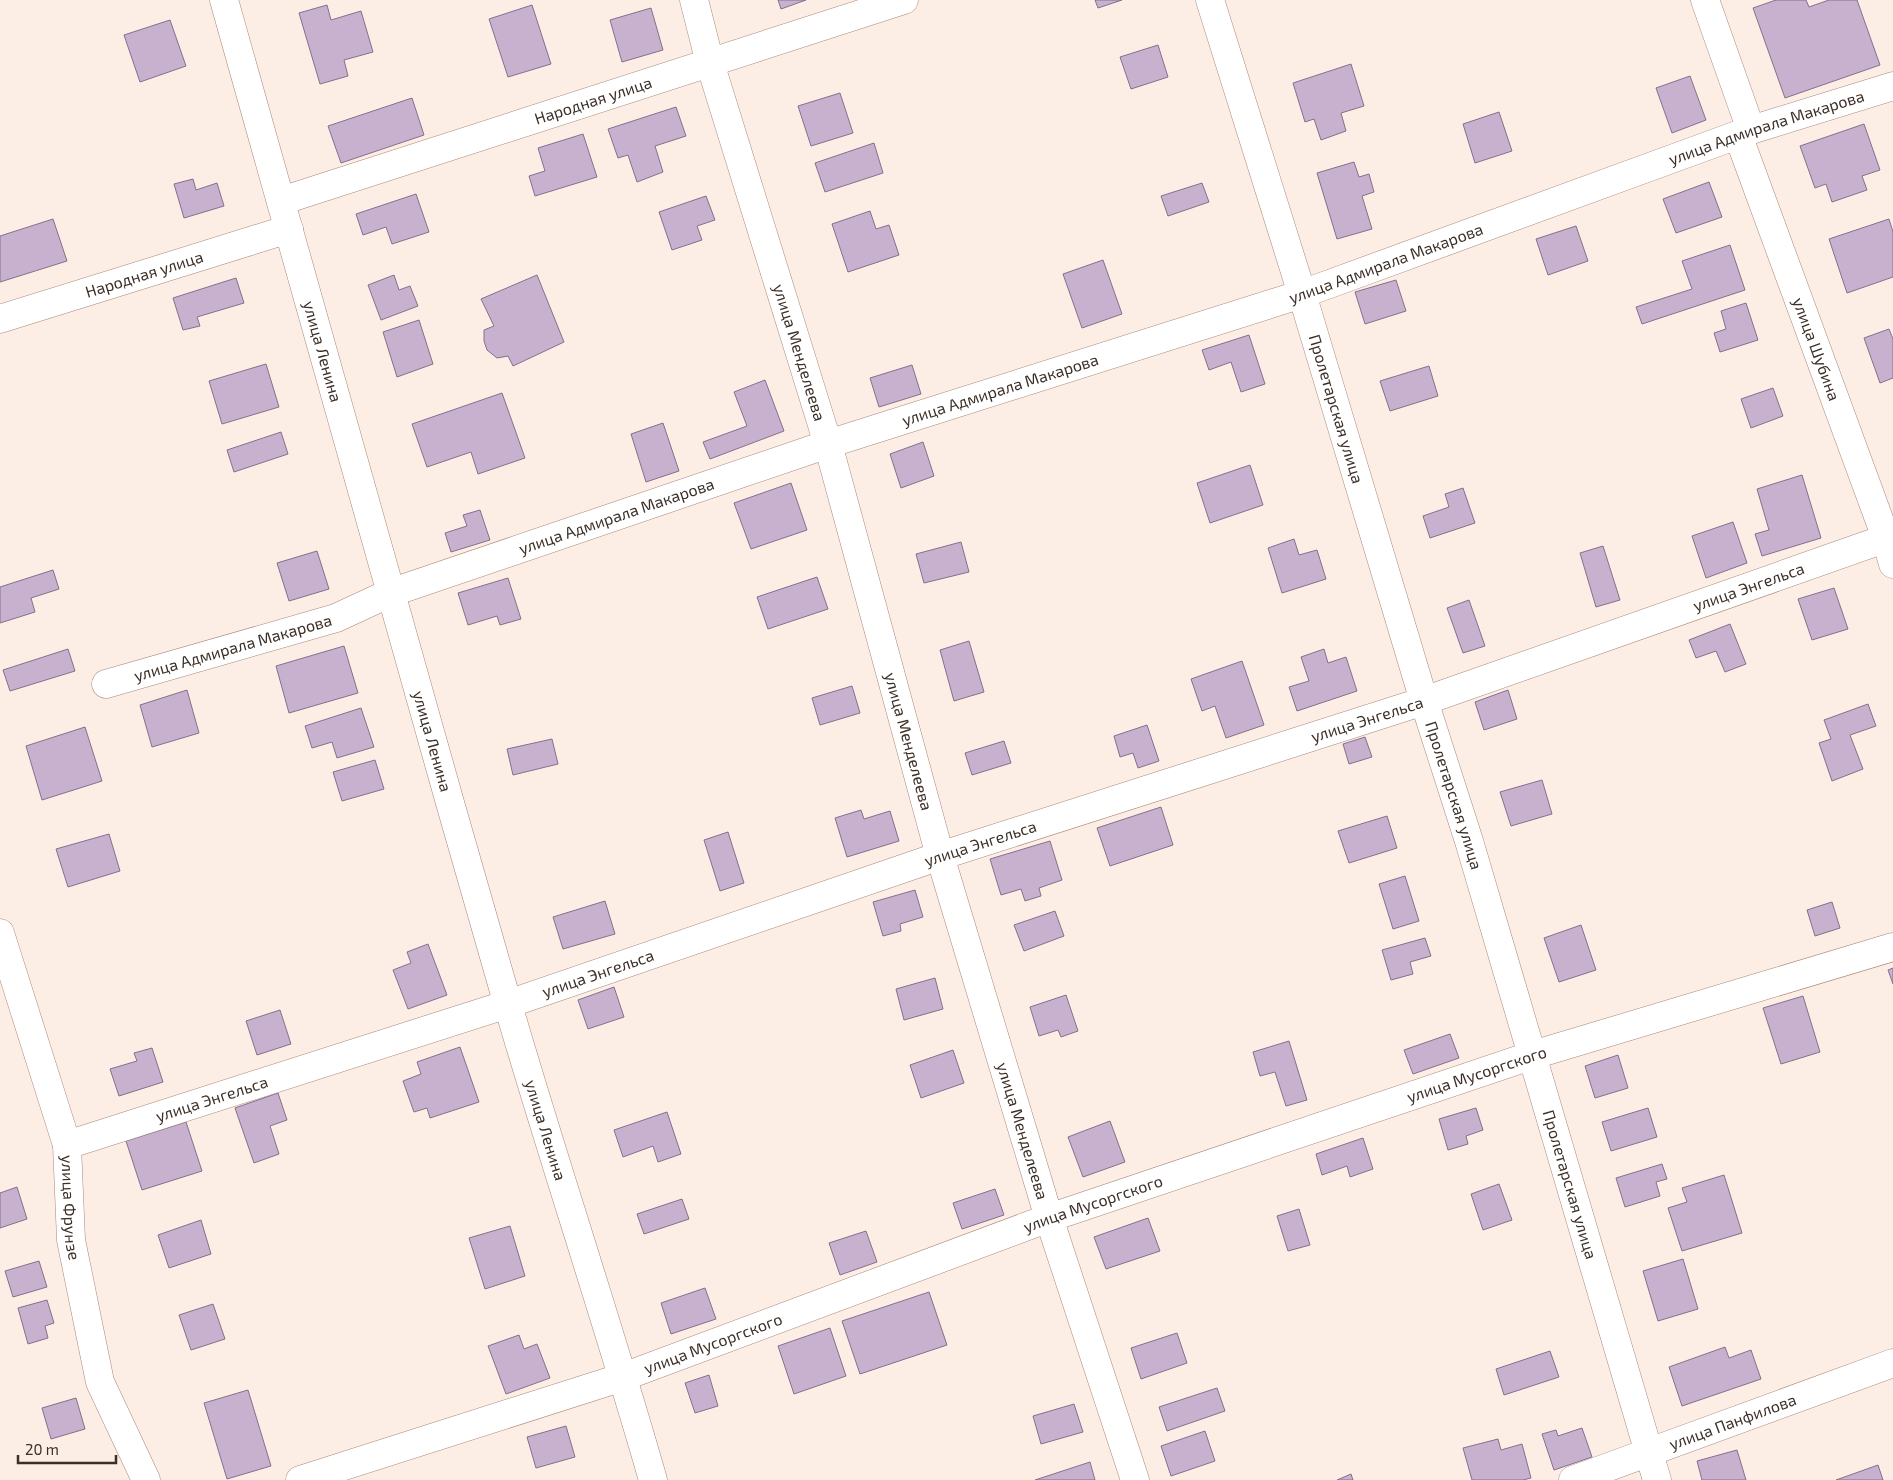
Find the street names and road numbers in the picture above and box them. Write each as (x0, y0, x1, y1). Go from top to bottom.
street label: Народная улица (532, 72, 654, 128)
street label: улица Адмирала Макарова (1666, 86, 1866, 169)
street label: улица Адмирала Макарова (1286, 219, 1485, 308)
street label: Народная улица (83, 246, 205, 301)
street label: улица Менделеева (769, 282, 830, 423)
street label: улица Шубина (1789, 295, 1845, 403)
street label: улица Ленина (299, 299, 346, 404)
street label: Пролетарская улица (1306, 332, 1368, 486)
street label: улица Адмирала Макарова (899, 349, 1101, 430)
street label: улица Адмирала Макарова (516, 473, 716, 558)
street label: улица Энгельса (1690, 558, 1807, 616)
street label: улица Адмирала Макарова (132, 610, 334, 685)
street label: улица Менделеева (881, 670, 937, 812)
street label: улица Ленина (409, 688, 456, 794)
street label: улица Энгельса (1308, 692, 1425, 747)
street label: Пролетарская улица (1422, 719, 1487, 872)
street label: улица Энгельса (922, 816, 1039, 871)
street label: улица Энгельса (539, 945, 656, 1002)
street label: улица Мусоргского (1404, 1042, 1549, 1107)
street label: улица Менделеева (993, 1060, 1053, 1202)
street label: улица Энгельса (153, 1071, 270, 1126)
street label: улица Ленина (521, 1077, 571, 1183)
street label: Пролетарская улица (1540, 1107, 1601, 1261)
street label: улица Фрунзе (57, 1155, 85, 1262)
street label: улица Мусоргского (1020, 1170, 1165, 1237)
street label: улица Мусоргского (641, 1309, 785, 1378)
street label: улица Панфилова (1666, 1389, 1799, 1454)

